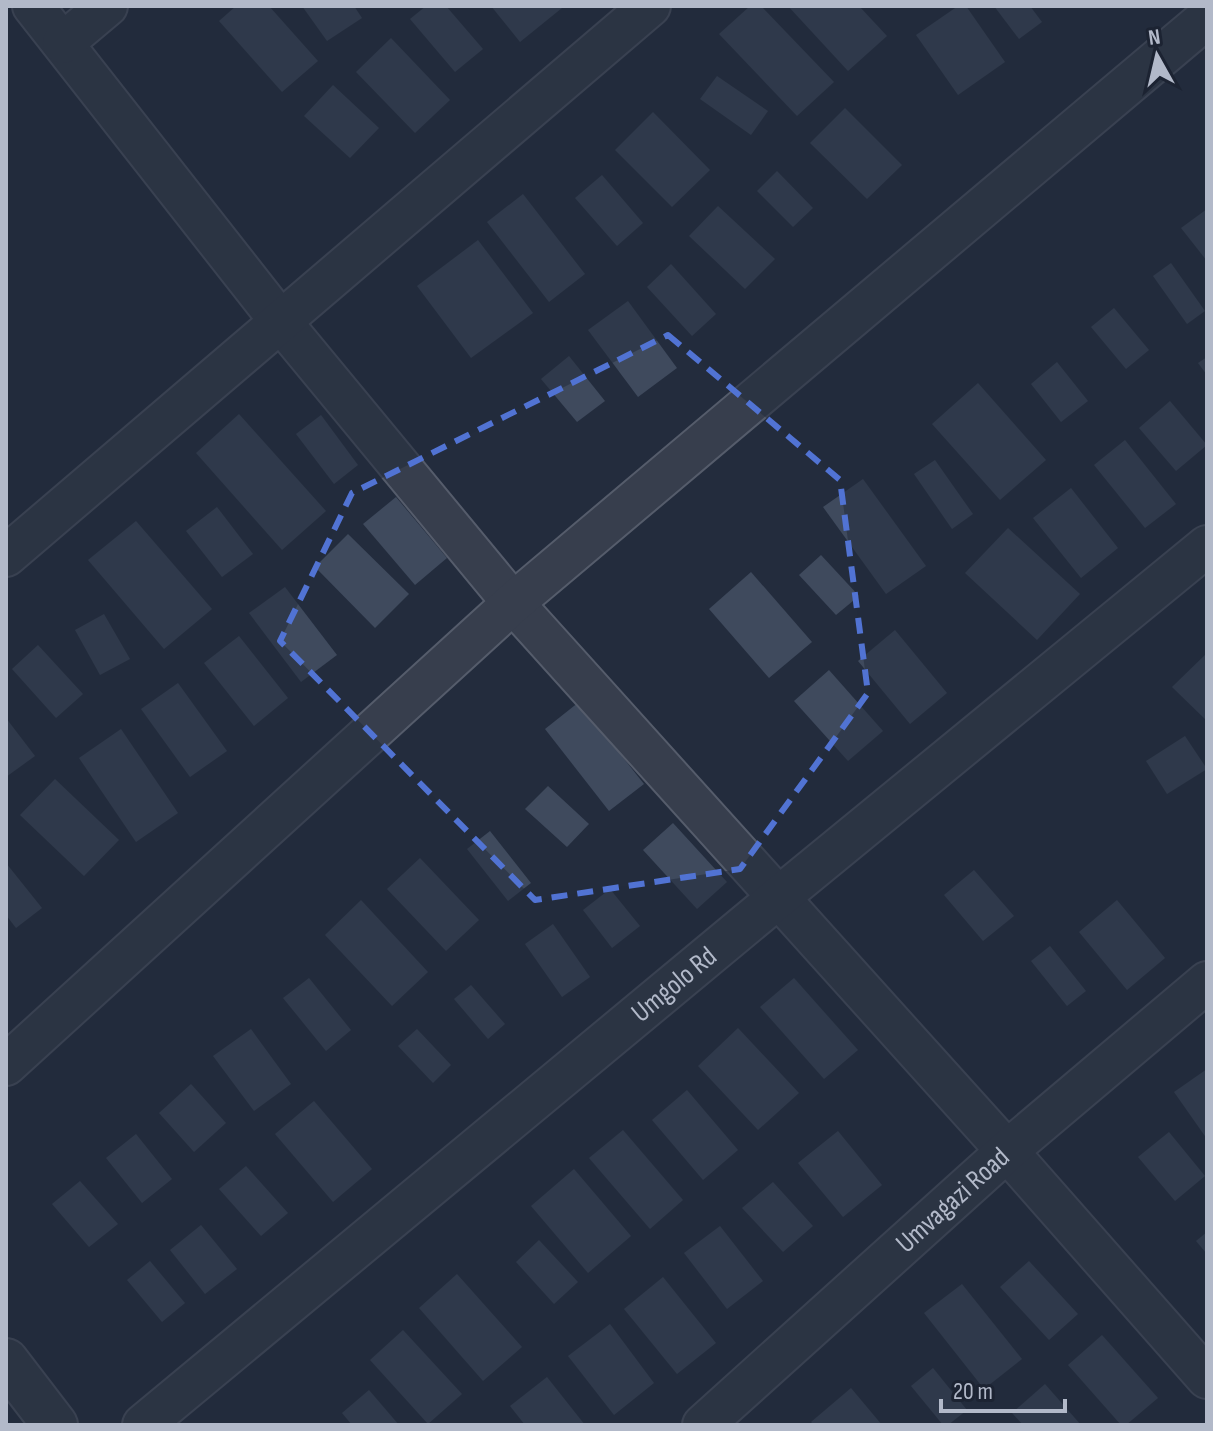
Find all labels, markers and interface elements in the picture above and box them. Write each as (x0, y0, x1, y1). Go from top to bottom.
north arrow (1117, 16, 1197, 96)
text: N (1147, 23, 1162, 52)
street label: Umgolo Rd (625, 940, 723, 1029)
street label: Umvagazi Road (889, 1141, 1016, 1259)
scale bar (941, 1363, 1065, 1413)
text: 20 m (953, 1377, 993, 1406)

